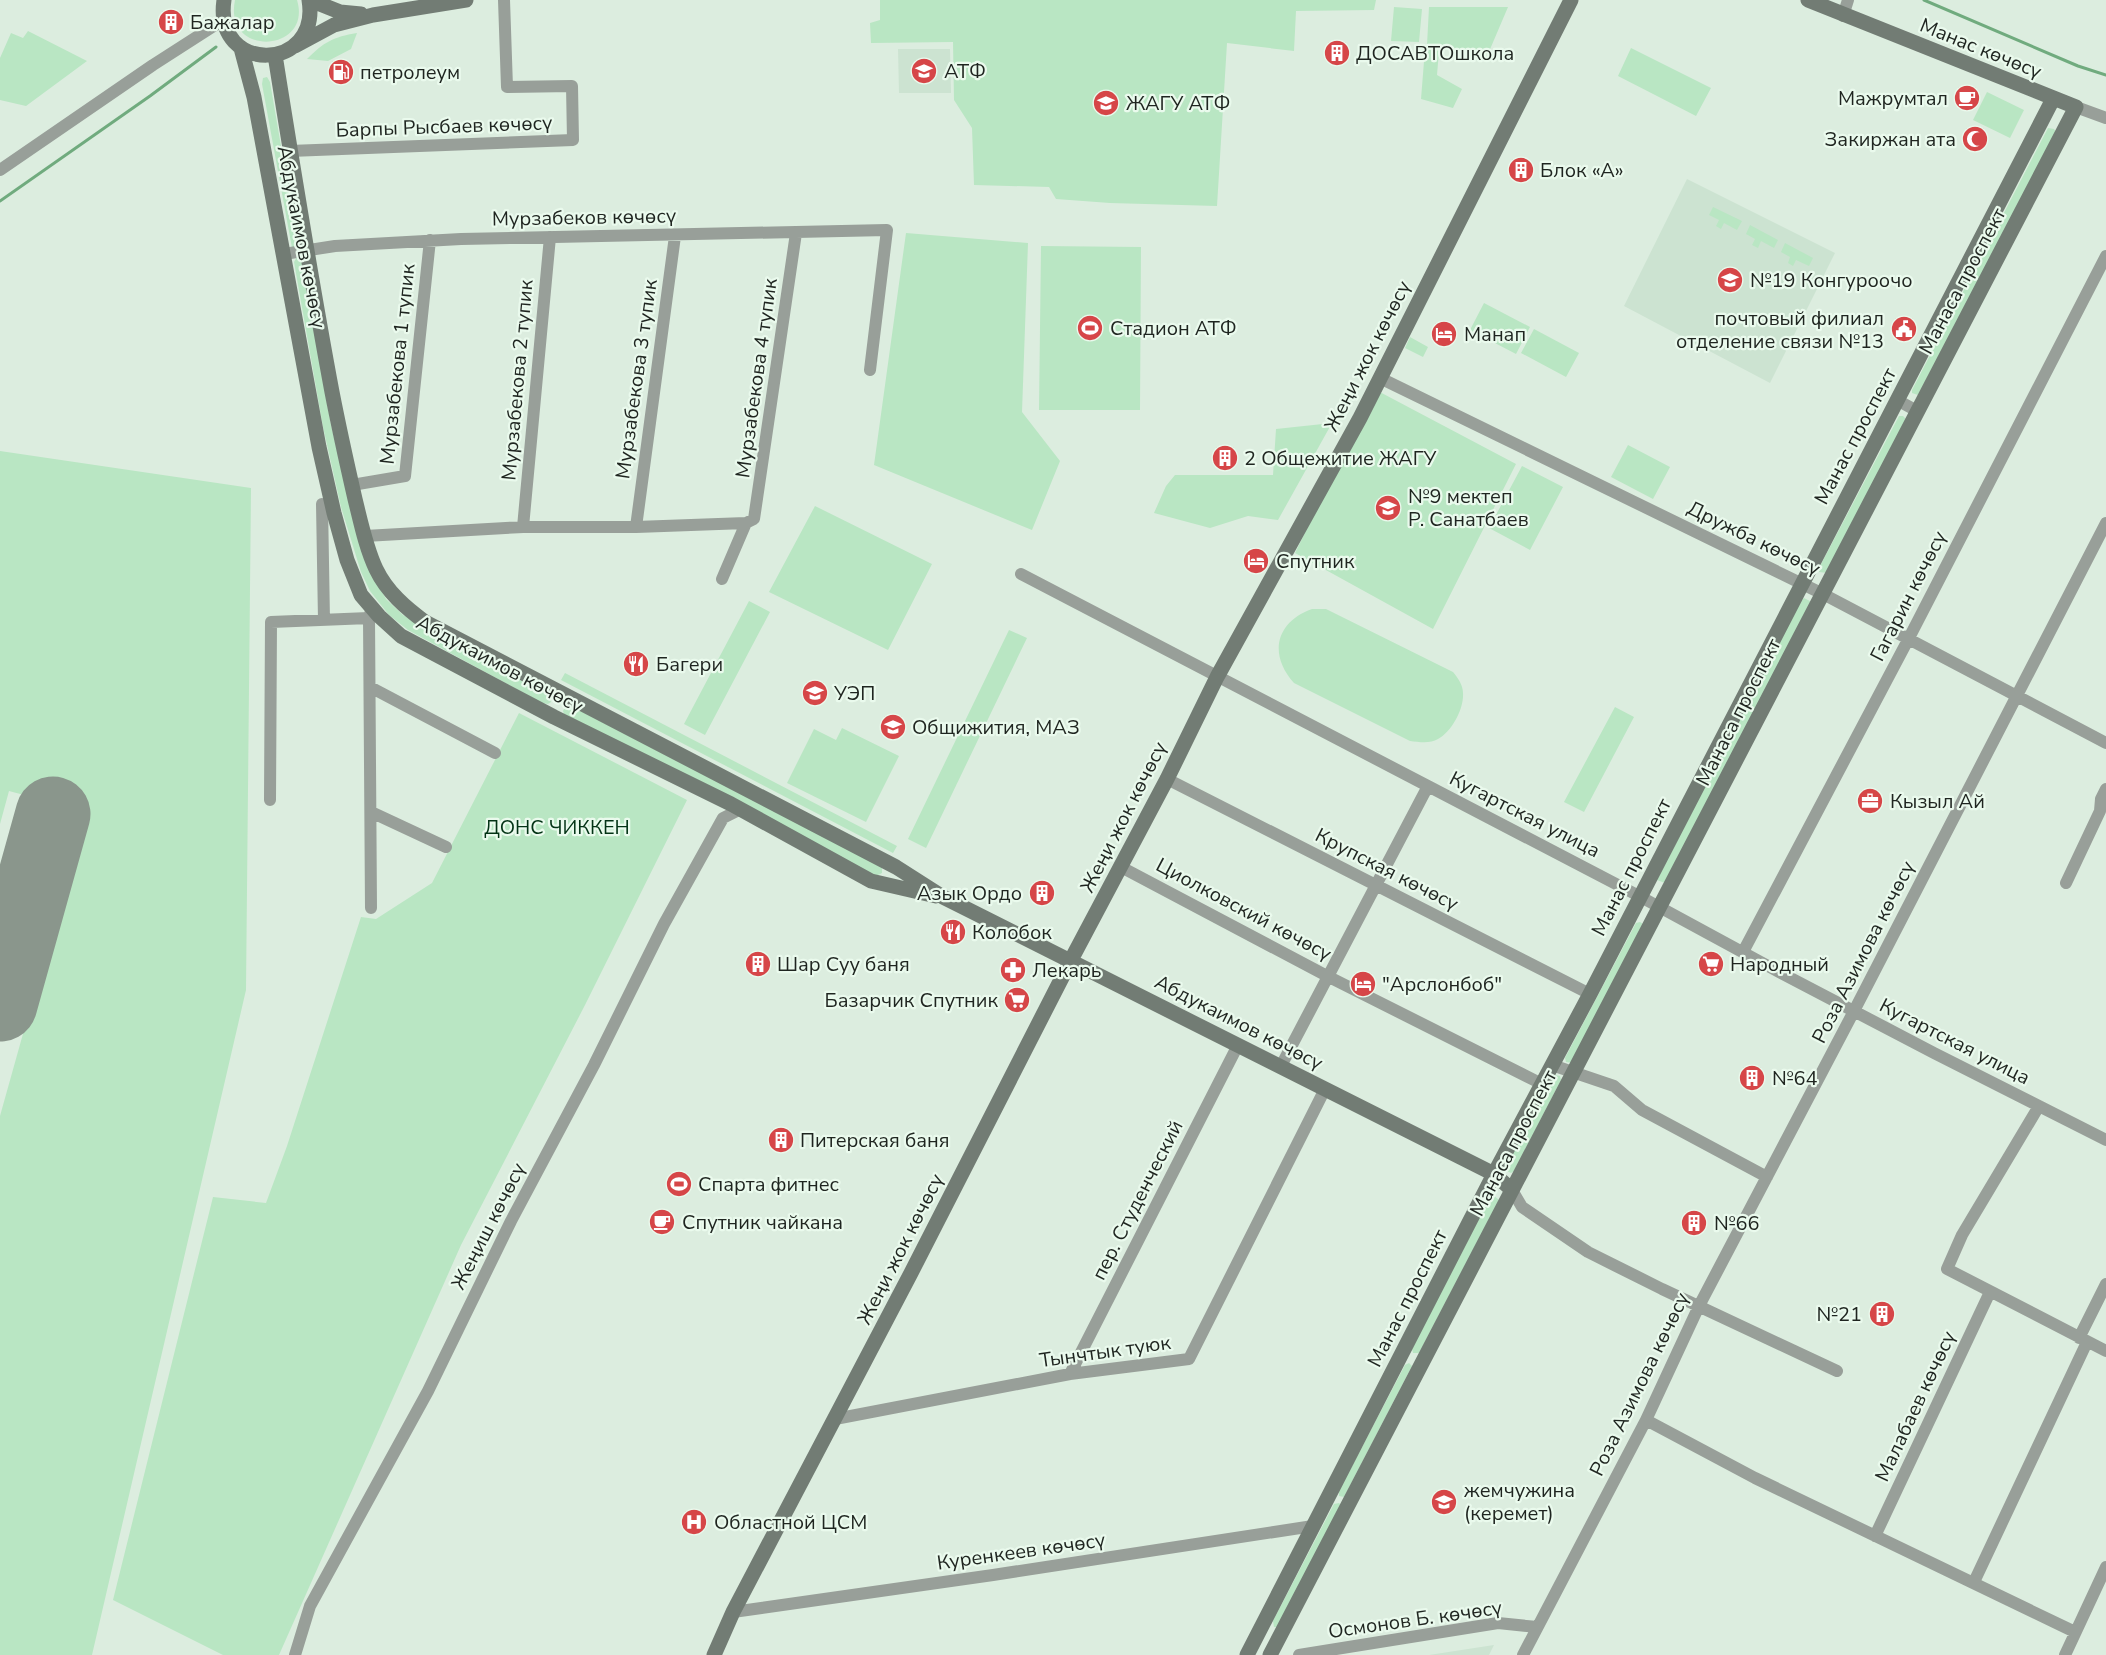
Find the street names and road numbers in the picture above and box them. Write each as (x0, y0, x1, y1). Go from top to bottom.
street label: Манас көчөсү (1916, 12, 2046, 85)
street label: Барпы Рысбаев көчөсү (335, 109, 553, 144)
street label: Абдукаимов көчөсү (271, 144, 333, 331)
street label: Мурзабеков көчөсү (492, 202, 677, 233)
street label: Манаса проспект (1912, 203, 2012, 359)
street label: Мурзабекова 1 тупик (374, 262, 422, 466)
street label: Мурзабекова 4 тупик (729, 276, 784, 480)
street label: Жеңи жок көчөсү (1318, 276, 1417, 436)
street label: Мурзабекова 3 тупик (609, 277, 664, 481)
street label: Мурзабекова 2 тупик (495, 278, 540, 482)
street label: Манас проспект (1808, 363, 1903, 509)
street label: Дружба көчөсү (1683, 495, 1825, 583)
street label: Гагарин көчөсү (1864, 526, 1953, 666)
street label: Абдукаимов көчөсү (412, 609, 589, 720)
street label: Манаса проспект (1690, 634, 1787, 791)
street label: Жеңи жок көчөсү (1074, 737, 1173, 897)
street label: Кугартская улица (1445, 765, 1605, 864)
street label: Манас проспект (1585, 794, 1678, 941)
street label: Крупская көчөсү (1311, 822, 1464, 917)
street label: Циолковский көчөсү (1151, 852, 1337, 968)
street label: Роза Азимова көчөсү (1806, 856, 1921, 1048)
street label: Абдукаимов көчөсү (1150, 968, 1328, 1077)
street label: Кугартская улица (1875, 992, 2035, 1091)
street label: Манаса проспект (1463, 1065, 1563, 1221)
street label: пер. Студенческий (1085, 1116, 1189, 1285)
street label: Жеңиш көчөсү (445, 1158, 532, 1294)
street label: Жеңи жок көчөсү (851, 1169, 950, 1329)
street label: Манас проспект (1361, 1225, 1454, 1372)
street label: Роза Азимова көчөсү (1583, 1287, 1696, 1481)
street label: Малабаев көчөсү (1869, 1326, 1962, 1486)
street label: Тынчтык туюк (1038, 1329, 1173, 1374)
street label: Куренкеев көчөсү (935, 1526, 1108, 1577)
street label: Осмонов Б. көчөсү (1326, 1594, 1504, 1645)

